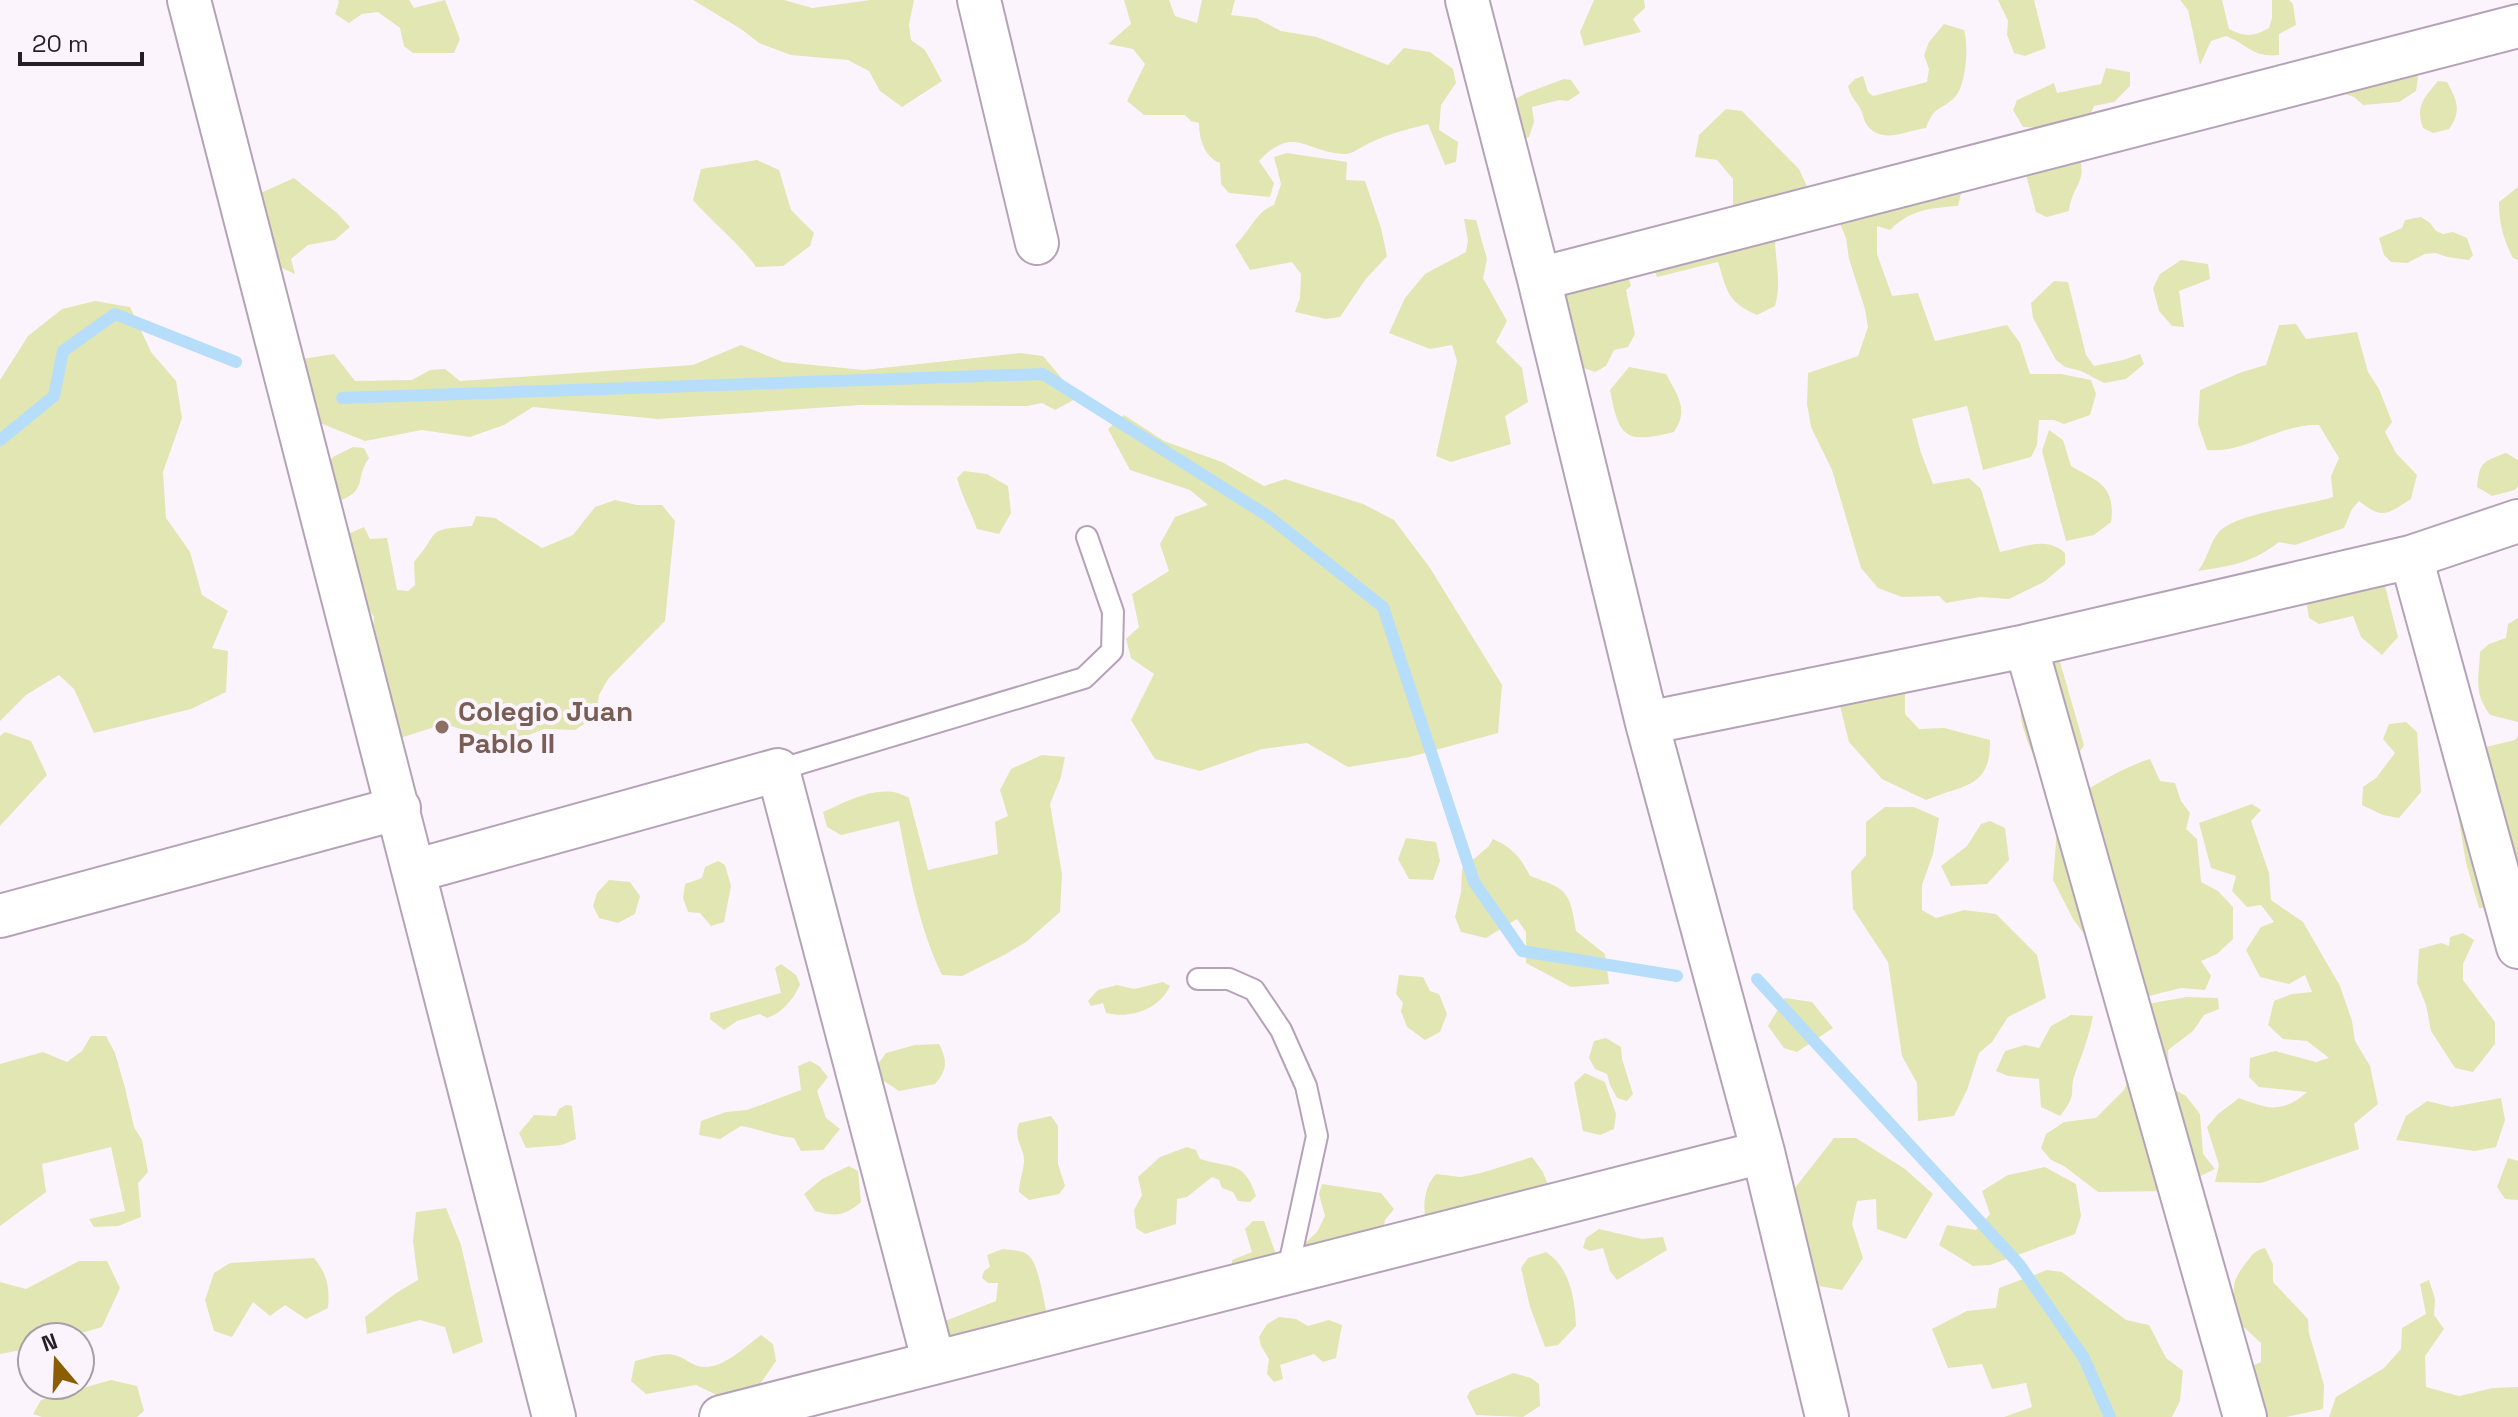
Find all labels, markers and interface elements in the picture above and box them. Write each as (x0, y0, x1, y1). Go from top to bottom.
scale bar (20, 16, 142, 66)
text: 20 m (32, 28, 89, 59)
place label: Colegio Juan Pablo II (458, 693, 633, 761)
marker: Colegio Juan Pablo II (433, 718, 451, 736)
north arrow (16, 1321, 96, 1401)
text: N (38, 1326, 61, 1358)

